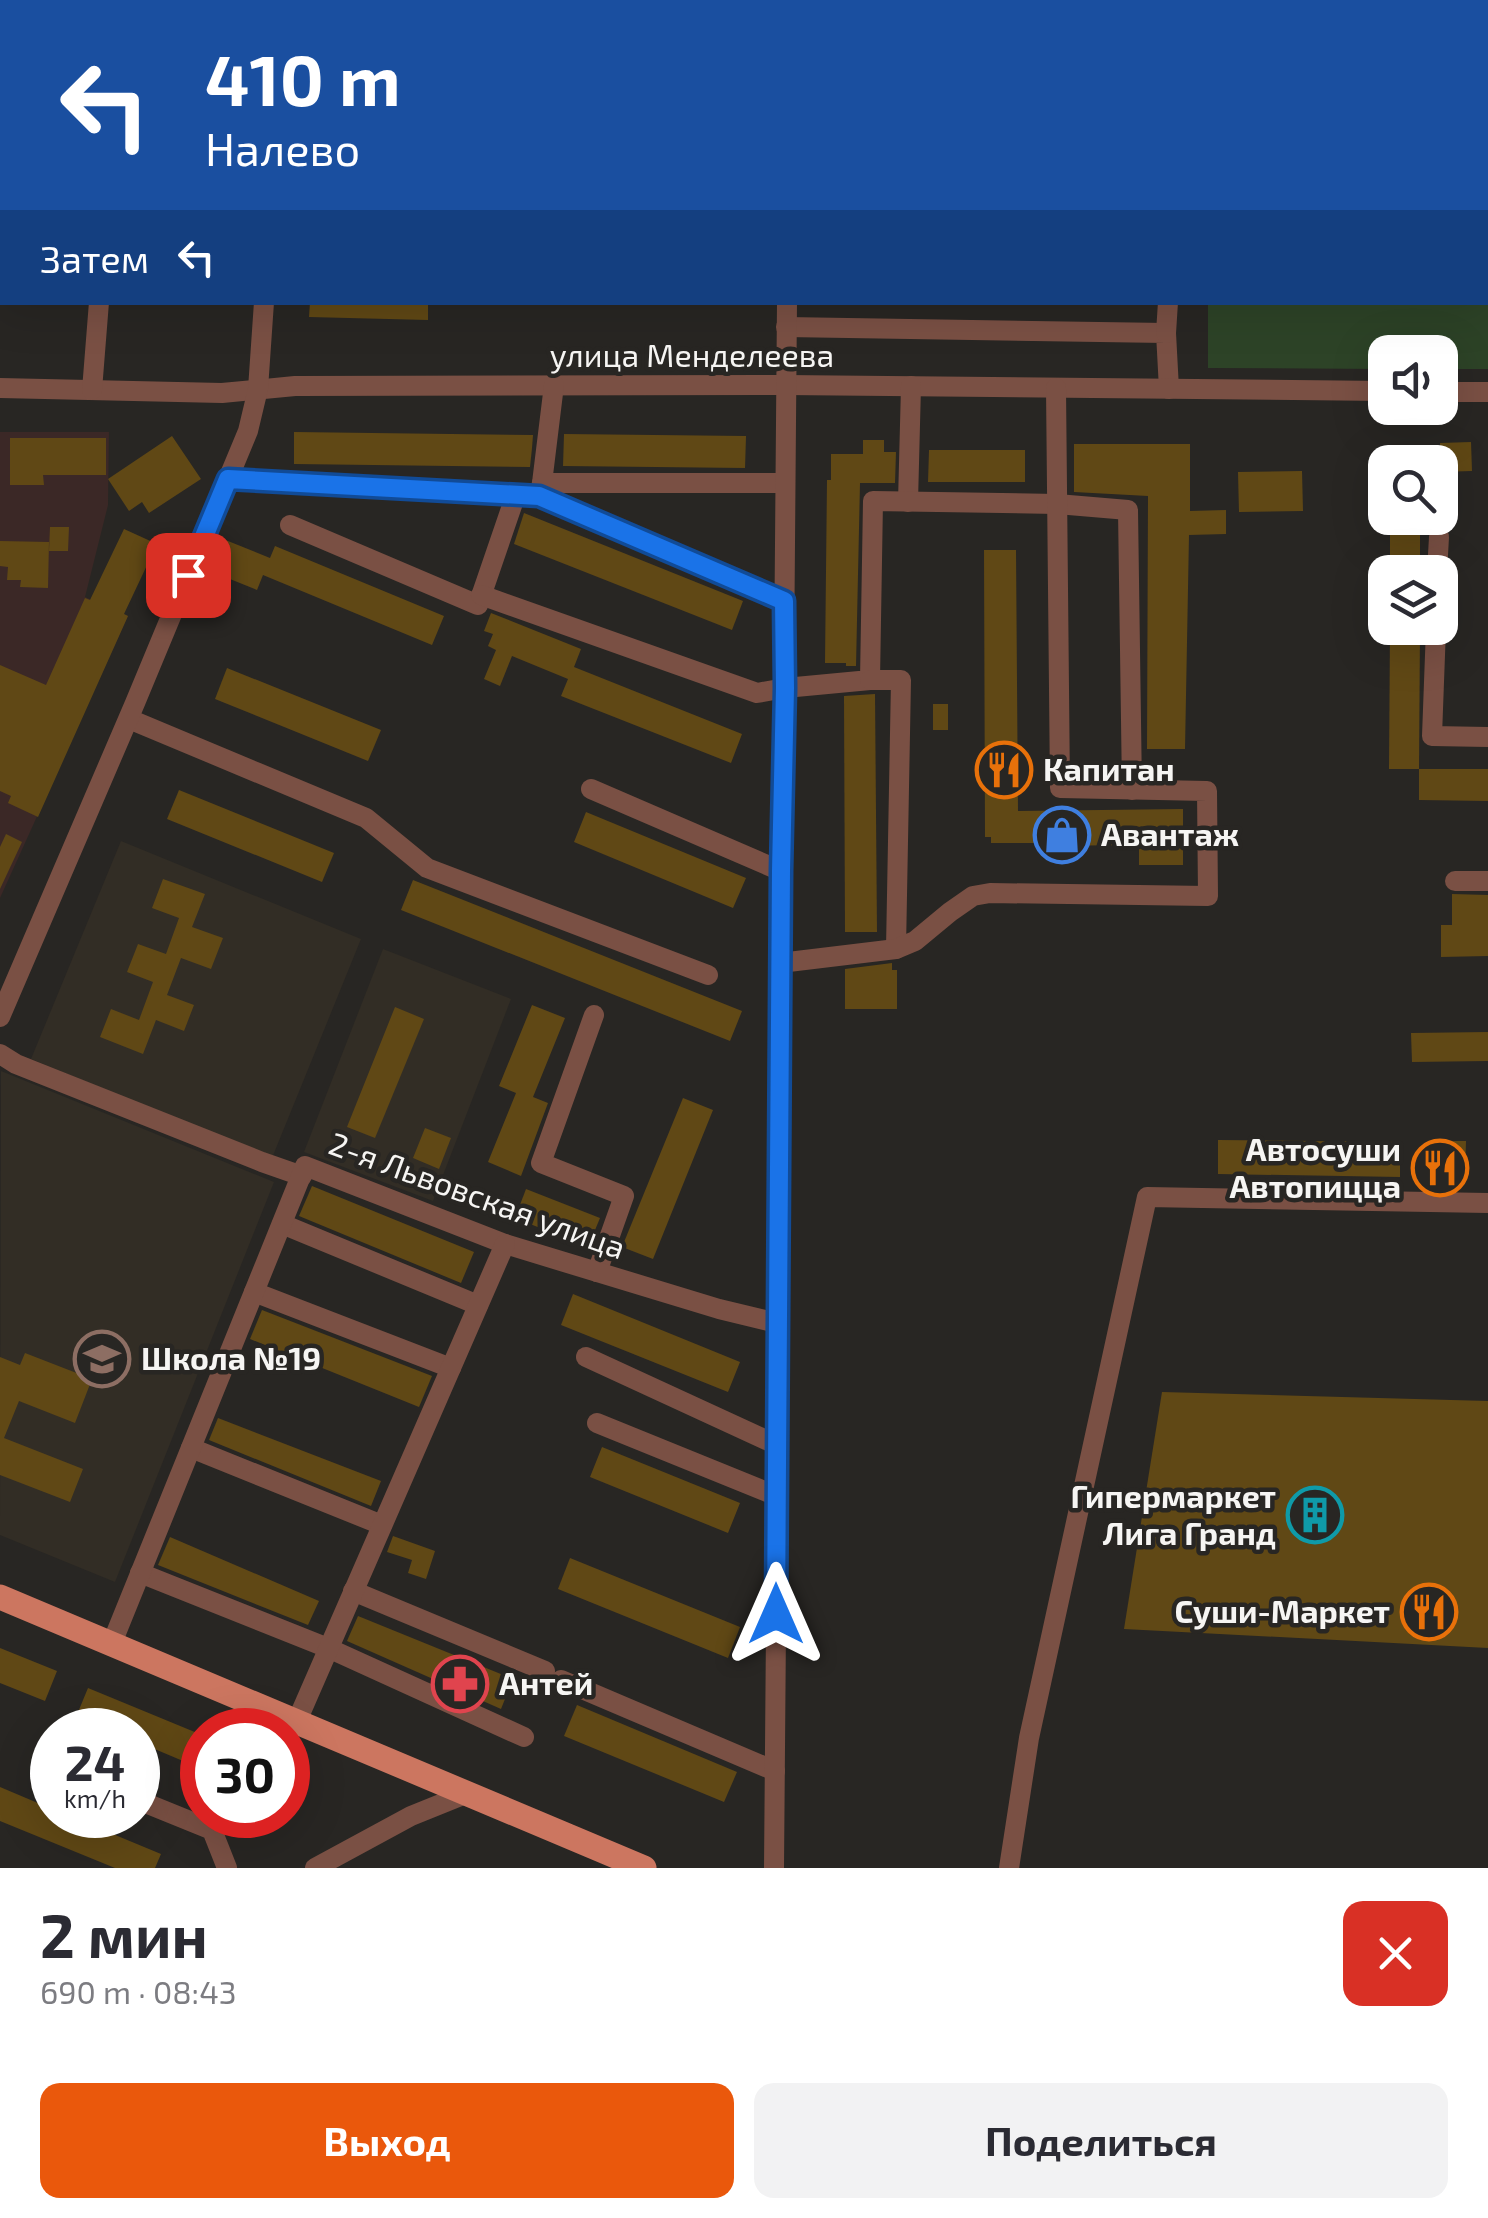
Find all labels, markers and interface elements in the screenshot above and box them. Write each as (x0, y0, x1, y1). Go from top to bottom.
text: 410 m (205, 36, 401, 120)
icon: left (40, 40, 170, 170)
text: Налево (205, 121, 360, 175)
icon: left (169, 230, 224, 285)
text: Затем (40, 235, 149, 281)
street label: улица Менделеева (550, 335, 834, 374)
map controls (1368, 335, 1458, 645)
button: sound (1368, 335, 1458, 425)
button: search (1368, 445, 1458, 535)
pin (146, 533, 231, 618)
icon: arrive (161, 548, 216, 603)
button: layers (1368, 555, 1458, 645)
restaurant icon: Капитан (974, 740, 1034, 800)
place label: Капитан (1043, 749, 1175, 787)
shop icon: Авантаж (1032, 805, 1092, 865)
place label: Авантаж (1101, 814, 1239, 852)
street label: 2-я Львовская улица (324, 1123, 631, 1266)
place label: Автосуши Автопицца (1229, 1129, 1401, 1204)
restaurant icon: Автосуши Автопицца (1410, 1138, 1470, 1198)
school or university icon: Школа №19 (72, 1329, 132, 1389)
place label: Школа №19 (141, 1338, 321, 1376)
place label: Гипермаркет Лига Гранд (1071, 1476, 1276, 1551)
building icon: Гипермаркет Лига Гранд (1285, 1485, 1345, 1545)
position arrow (724, 1562, 828, 1666)
restaurant icon: Суши-Маркет (1399, 1582, 1459, 1642)
place label: Суши-Маркет (1174, 1591, 1390, 1630)
pharmacy icon: Антей (430, 1654, 490, 1714)
place label: Антей (499, 1663, 593, 1701)
speed limit sign: 30 (180, 1708, 310, 1838)
text: 24 (65, 1731, 125, 1791)
text: km/h (64, 1783, 126, 1813)
text: 2 мин (40, 1898, 208, 1970)
button: close (1343, 1901, 1448, 2006)
text: 690 m · 08:43 (40, 1972, 237, 2010)
button: Выход (40, 2083, 734, 2198)
button: Поделиться (754, 2083, 1448, 2198)

